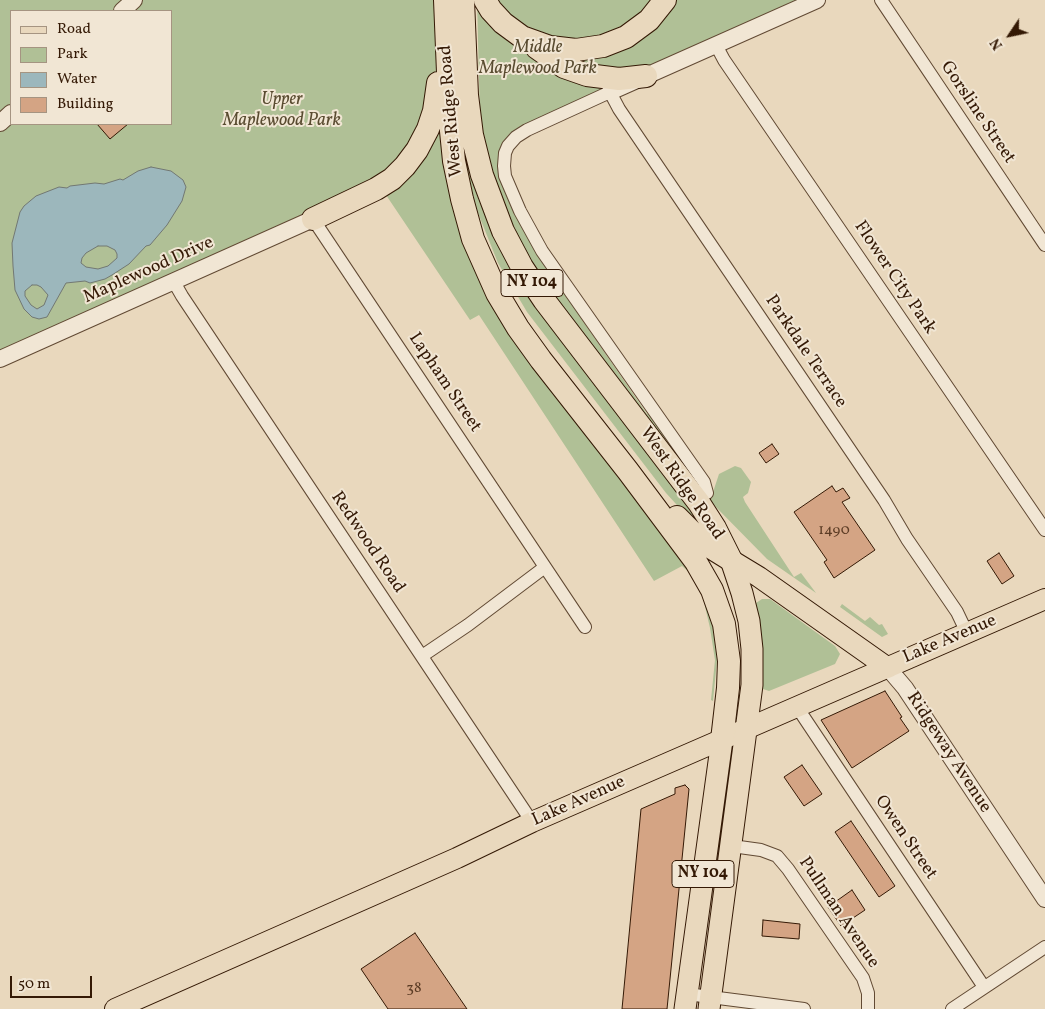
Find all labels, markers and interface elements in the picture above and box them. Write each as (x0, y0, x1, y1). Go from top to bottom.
legend (10, 10, 172, 125)
north arrow (985, 10, 1035, 60)
text: Road (57, 19, 91, 40)
text: N (986, 34, 1008, 53)
park label: Middle Maplewood Park (479, 38, 597, 80)
text: Park (57, 44, 88, 65)
street label: West Ridge Road (435, 44, 469, 178)
street label: Gorsline Street (935, 58, 1019, 168)
text: Water (57, 69, 97, 90)
park label: Upper Maplewood Park (223, 90, 341, 132)
text: Building (57, 94, 113, 115)
street label: Flower City Park (848, 217, 940, 339)
street label: Maplewood Drive (81, 233, 217, 309)
road number: NY 104 (501, 270, 563, 296)
street label: Parkdale Terrace (759, 291, 851, 413)
street label: Lapham Street (403, 329, 485, 437)
street label: West Ridge Road (634, 423, 728, 545)
street label: Redwood Road (325, 488, 409, 598)
house number: 1490 (818, 522, 850, 540)
street label: Lake Avenue (900, 611, 1000, 669)
street label: Ridgeway Avenue (901, 688, 995, 818)
street label: Lake Avenue (529, 772, 629, 832)
street label: Owen Street (869, 792, 941, 884)
street label: Pullman Avenue (793, 853, 883, 973)
road number: NY 104 (672, 861, 734, 888)
scale bar (12, 966, 95, 998)
text: 50 m (18, 974, 50, 995)
house number: 38 (406, 980, 422, 998)

